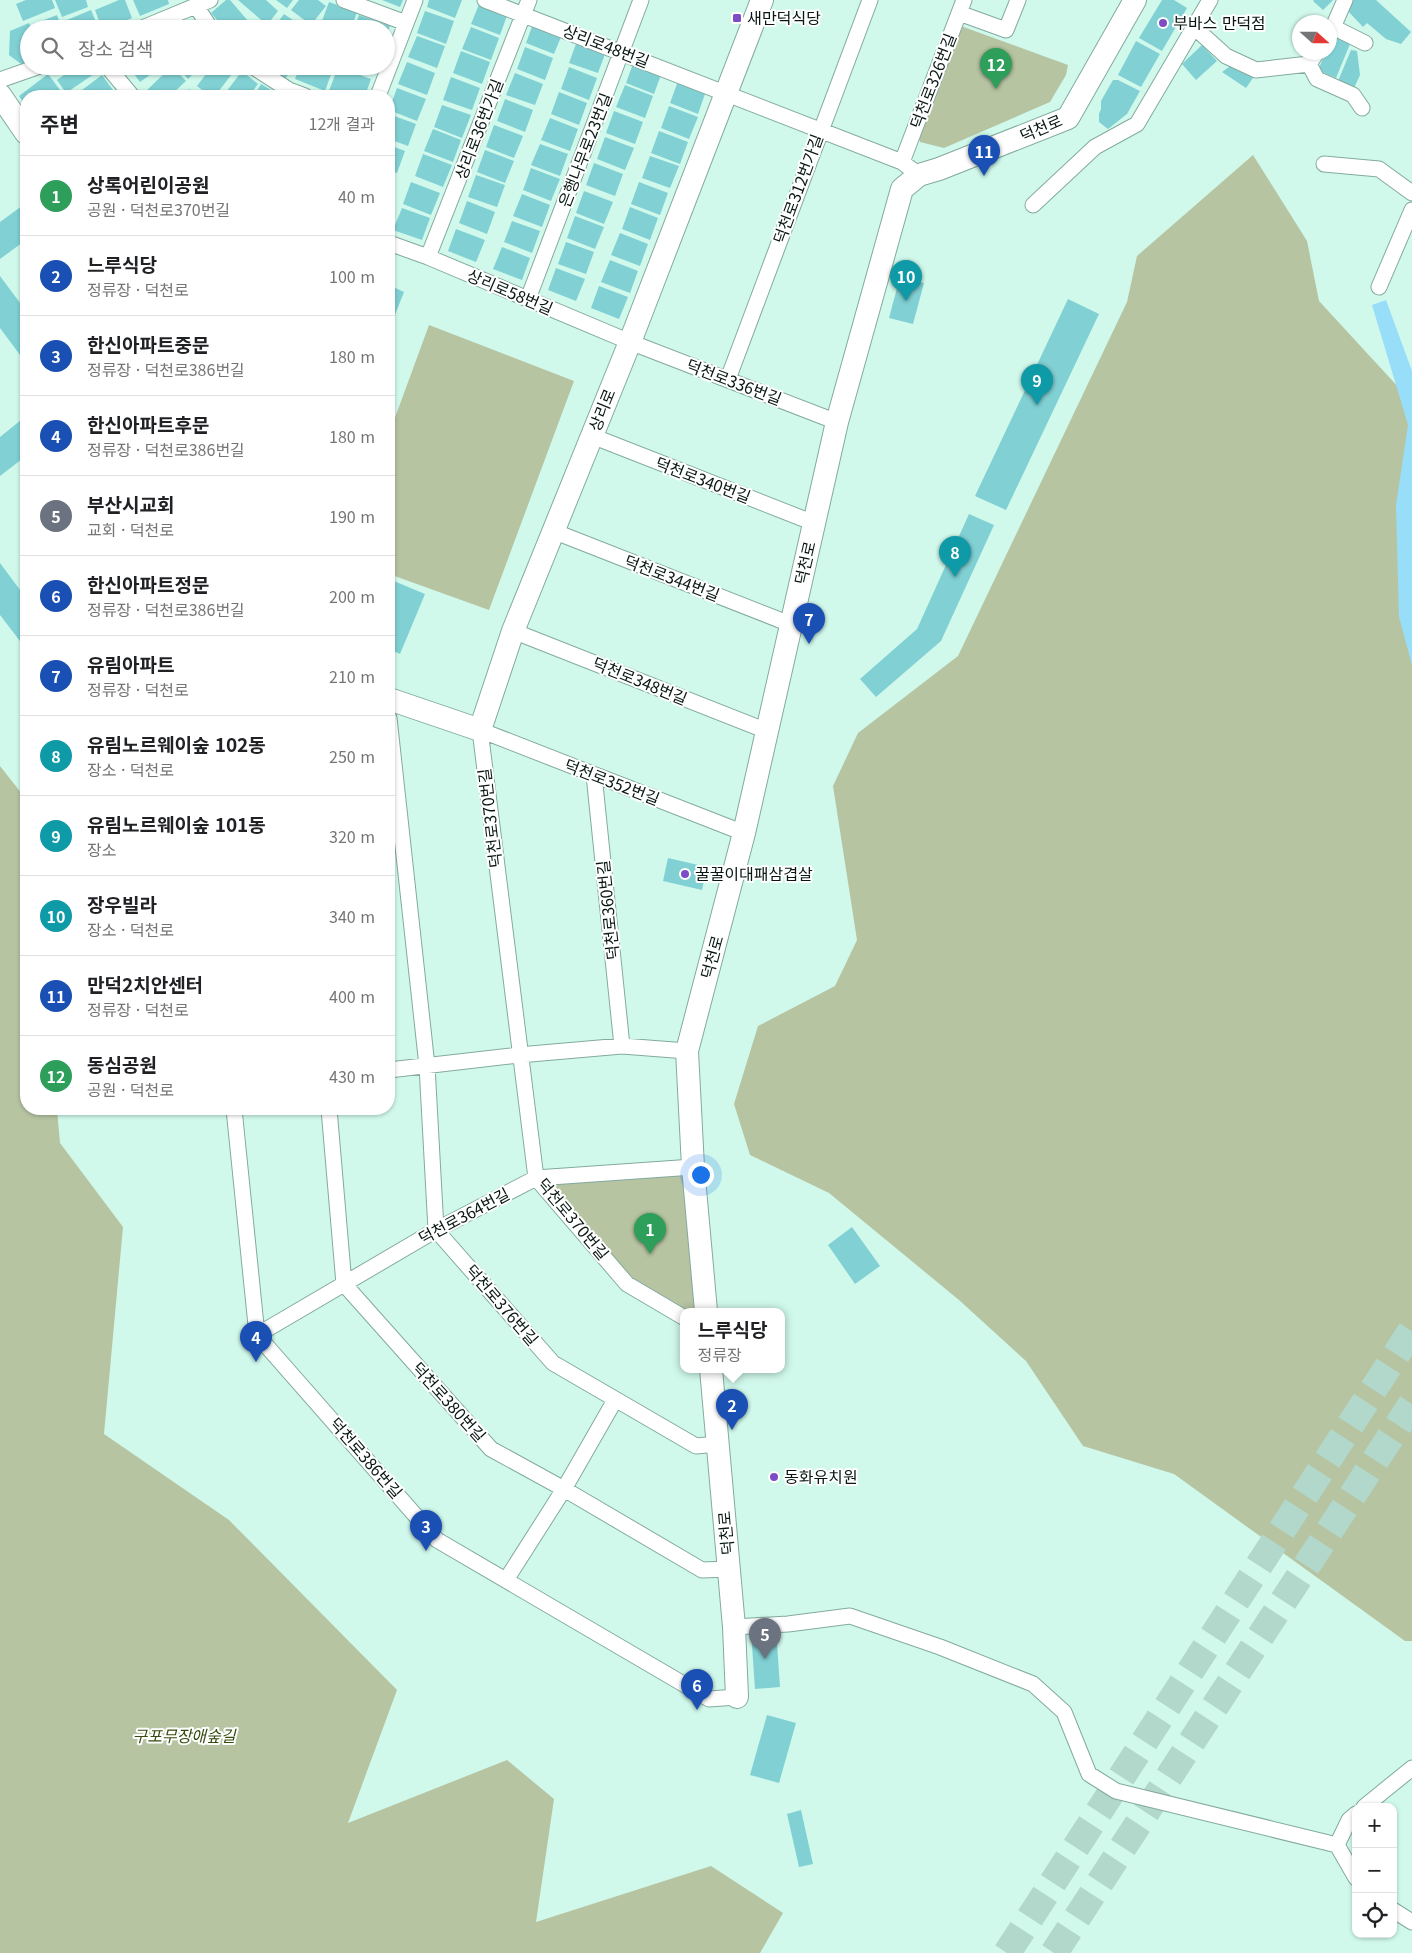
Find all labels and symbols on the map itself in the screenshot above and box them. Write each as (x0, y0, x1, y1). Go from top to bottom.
place label: 새만덕식당 (747, 5, 821, 29)
place label: 부바스 만덕점 (1173, 10, 1266, 34)
marker: 새만덕식당 (731, 12, 743, 24)
north arrow (1292, 15, 1337, 60)
street label: 상리로48번길 (559, 17, 653, 73)
marker: 부바스 만덕점 (1157, 17, 1169, 29)
street label: 덕천로326번길 (903, 30, 961, 132)
pin: 12 (980, 48, 1012, 89)
street label: 상리로36번가길 (448, 75, 508, 182)
street label: 은행나무로23번길 (551, 89, 617, 210)
street label: 덕천로 (1016, 107, 1066, 147)
street label: 덕천로312번가길 (766, 131, 828, 247)
pin: 11 (968, 135, 1000, 176)
pin: 10 (890, 260, 922, 301)
street label: 상리로58번길 (464, 262, 557, 320)
street label: 덕천로336번길 (683, 352, 785, 410)
pin: 9 (1021, 364, 1053, 405)
street label: 상리로 (582, 384, 621, 435)
street label: 덕천로340번길 (652, 450, 754, 508)
pin: 8 (939, 536, 971, 577)
street label: 덕천로 (787, 538, 821, 587)
street label: 덕천로344번길 (621, 548, 723, 606)
pin: 7 (793, 603, 825, 644)
street label: 덕천로348번길 (589, 650, 691, 710)
street label: 덕천로352번길 (561, 752, 663, 810)
street label: 덕천로370번길 (471, 767, 507, 869)
street label: 덕천로360번길 (590, 859, 624, 961)
place label: 꿀꿀이대패삼겹살 (695, 861, 813, 885)
marker: 꿀꿀이대패삼겹살 (679, 868, 691, 880)
street label: 덕천로 (694, 932, 728, 981)
your location (688, 1162, 714, 1188)
street label: 덕천로370번길 (532, 1172, 615, 1264)
street label: 덕천로364번길 (414, 1181, 513, 1249)
pin: 1 (634, 1213, 666, 1254)
street label: 덕천로376번길 (461, 1259, 545, 1350)
pin: 4 (240, 1321, 272, 1362)
street label: 덕천로380번길 (407, 1356, 492, 1447)
pin: 2 (716, 1389, 748, 1430)
street label: 덕천로386번길 (325, 1412, 409, 1503)
place label: 동화유치원 (784, 1464, 858, 1488)
marker: 동화유치원 (768, 1471, 780, 1483)
pin: 3 (410, 1510, 442, 1551)
street label: 덕천로 (711, 1510, 739, 1556)
pin: 5 (749, 1618, 781, 1659)
pin: 6 (681, 1669, 713, 1710)
park label: 구포무장애숲길 (132, 1723, 237, 1747)

